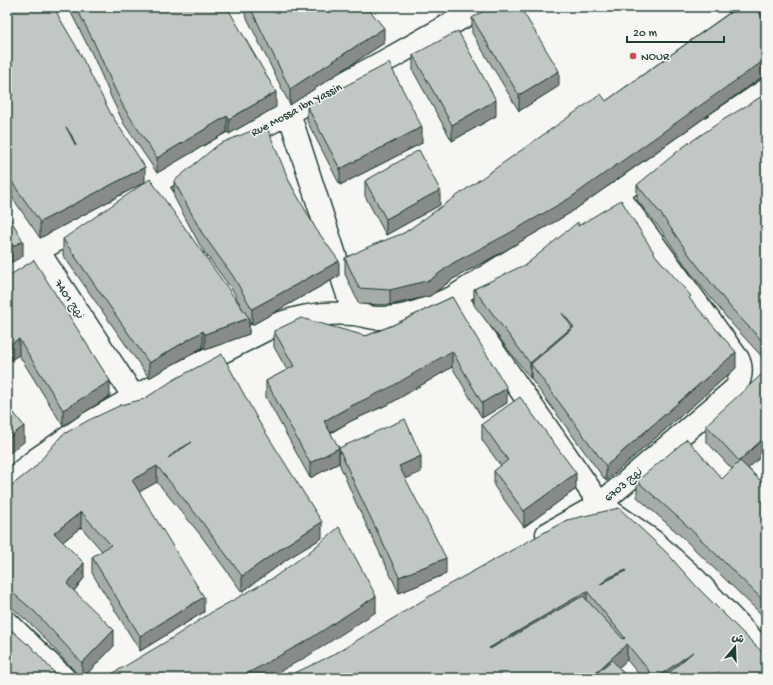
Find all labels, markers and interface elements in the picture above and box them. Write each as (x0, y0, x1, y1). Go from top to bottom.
scale bar (627, 18, 724, 44)
text: 20 m (633, 27, 658, 41)
marker: NOUR (628, 51, 638, 61)
place label: NOUR (641, 51, 670, 65)
street label: Rue Mossa Ibn Yassin (249, 81, 345, 141)
street label: نهج 7401 (50, 277, 86, 322)
street label: نهج 6703 (602, 465, 646, 506)
north arrow (715, 627, 755, 667)
text: ش (730, 632, 745, 647)

